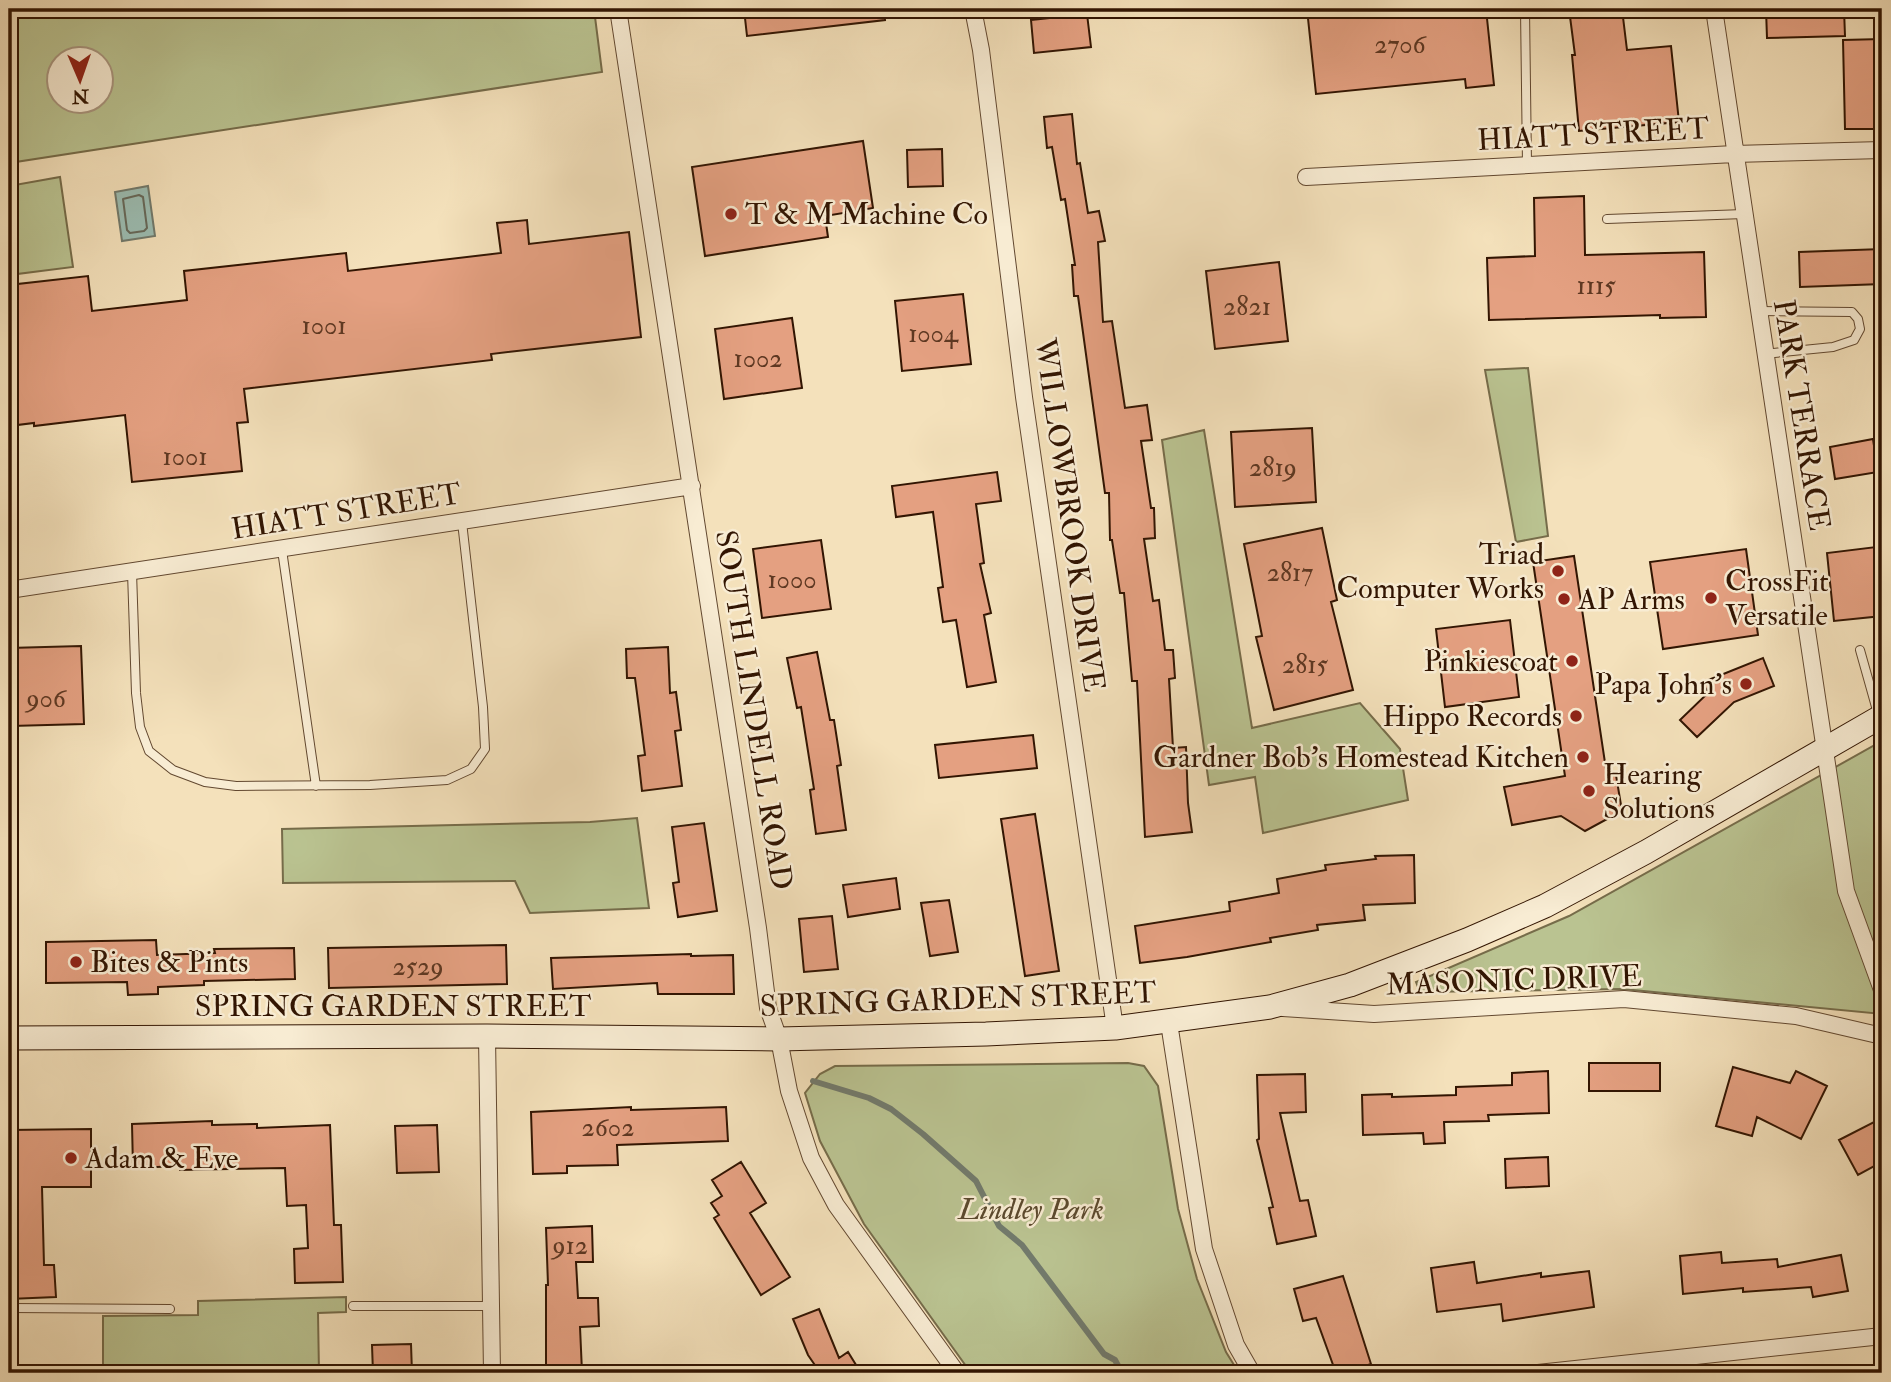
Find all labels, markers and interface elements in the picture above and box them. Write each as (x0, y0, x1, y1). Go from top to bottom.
house number: 2706 (1374, 29, 1428, 61)
north arrow (46, 46, 116, 116)
text: N (71, 84, 90, 108)
street label: HIATT STREET (1476, 110, 1710, 159)
place label: T & M Machine Co (745, 196, 988, 233)
marker: T & M Machine Co (723, 206, 739, 222)
house number: 1115 (1576, 270, 1616, 302)
house number: 2821 (1223, 291, 1271, 323)
street label: PARK TERRACE (1765, 297, 1838, 533)
house number: 1001 (302, 310, 346, 342)
house number: 1004 (908, 318, 959, 350)
street label: WILLOWBROOK DRIVE (1026, 335, 1113, 694)
house number: 1002 (734, 343, 782, 375)
house number: 1001 (163, 441, 207, 473)
house number: 2819 (1249, 452, 1297, 484)
street label: HIATT STREET (229, 475, 464, 548)
street label: SOUTH LINDELL ROAD (707, 528, 800, 893)
place label: Triad Computer Works (1336, 536, 1544, 607)
house number: 2817 (1267, 557, 1313, 589)
marker: Triad Computer Works (1550, 563, 1566, 579)
place label: CrossFit Versatile (1725, 563, 1829, 634)
house number: 1000 (767, 564, 817, 596)
place label: AP Arms (1577, 581, 1685, 618)
marker: CrossFit Versatile (1703, 590, 1719, 606)
marker: AP Arms (1556, 591, 1572, 607)
place label: Pinkiescoat (1424, 643, 1558, 680)
house number: 2815 (1282, 649, 1329, 681)
marker: Pinkiescoat (1564, 653, 1580, 669)
place label: Papa John's (1595, 666, 1732, 703)
marker: Papa John's (1738, 676, 1754, 692)
house number: 906 (24, 683, 68, 715)
place label: Hippo Records (1382, 698, 1562, 735)
marker: Hippo Records (1568, 708, 1584, 724)
place label: Gardner Bob's Homestead Kitchen (1153, 739, 1569, 776)
marker: Gardner Bob's Homestead Kitchen (1575, 749, 1591, 765)
place label: Hearing Solutions (1603, 756, 1715, 827)
marker: Hearing Solutions (1581, 783, 1597, 799)
place label: Bites & Pints (90, 944, 248, 981)
house number: 2529 (393, 951, 443, 983)
marker: Bites & Pints (68, 954, 84, 970)
street label: MASONIC DRIVE (1385, 958, 1643, 1003)
street label: SPRING GARDEN STREET (759, 974, 1157, 1025)
street label: SPRING GARDEN STREET (195, 988, 591, 1025)
house number: 2602 (582, 1112, 634, 1144)
place label: Adam & Eve (84, 1140, 238, 1177)
marker: Adam & Eve (63, 1150, 79, 1166)
park label: Lindley Park (957, 1191, 1104, 1228)
house number: 912 (550, 1230, 588, 1262)

